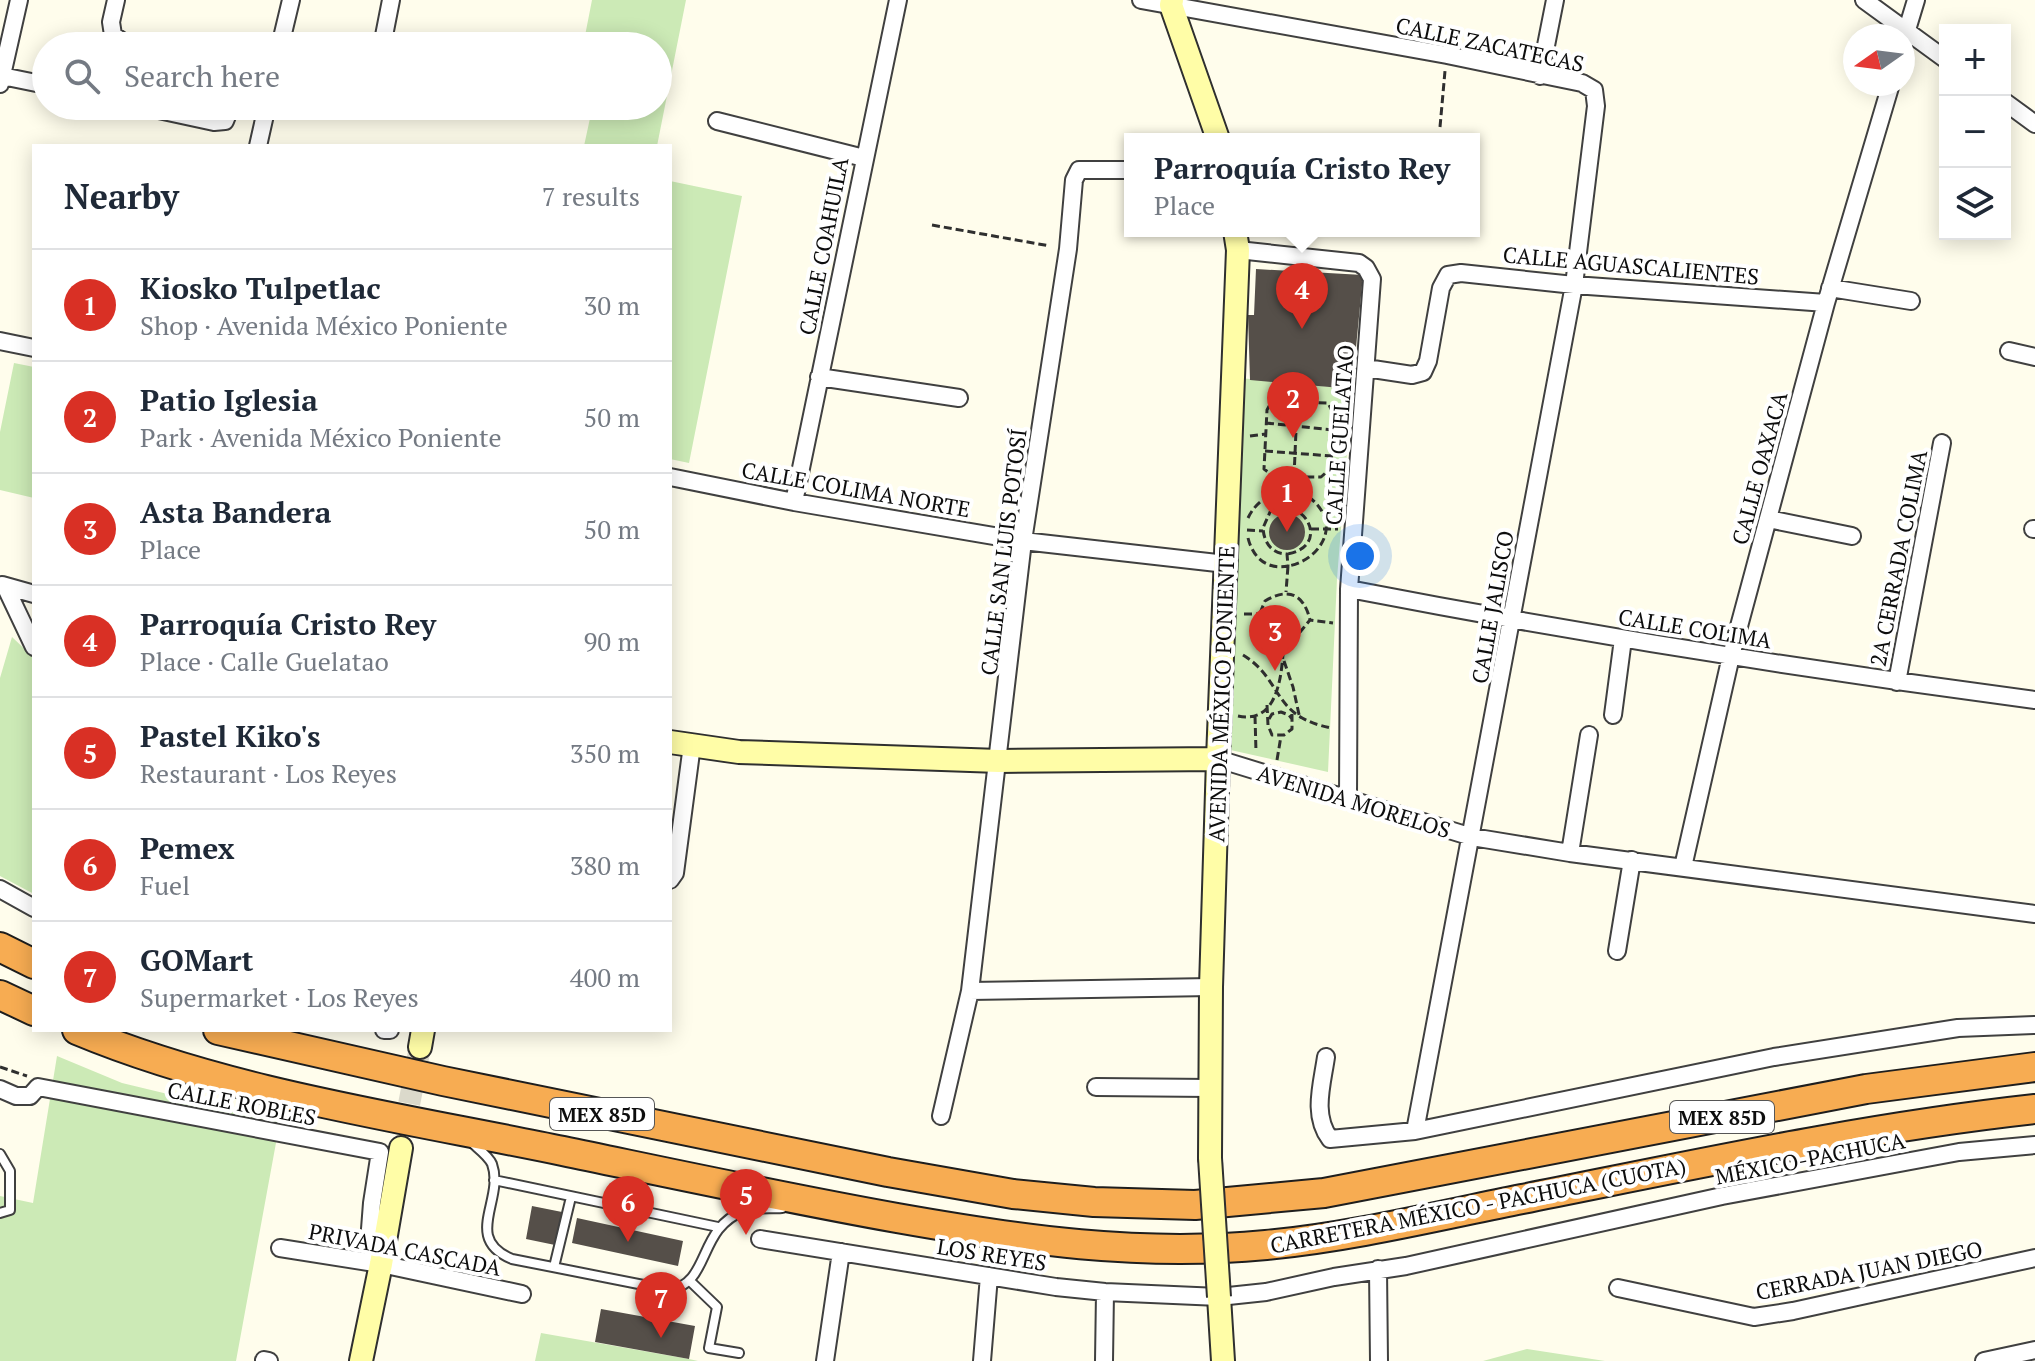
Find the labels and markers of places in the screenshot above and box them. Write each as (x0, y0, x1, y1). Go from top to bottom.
pin: 4 (1276, 263, 1328, 329)
pin: 2 (1267, 372, 1319, 438)
pin: 1 (1261, 466, 1313, 532)
pin: 3 (1249, 605, 1301, 671)
pin: 5 (720, 1169, 772, 1235)
pin: 6 (602, 1176, 654, 1242)
pin: 7 (635, 1272, 687, 1338)

